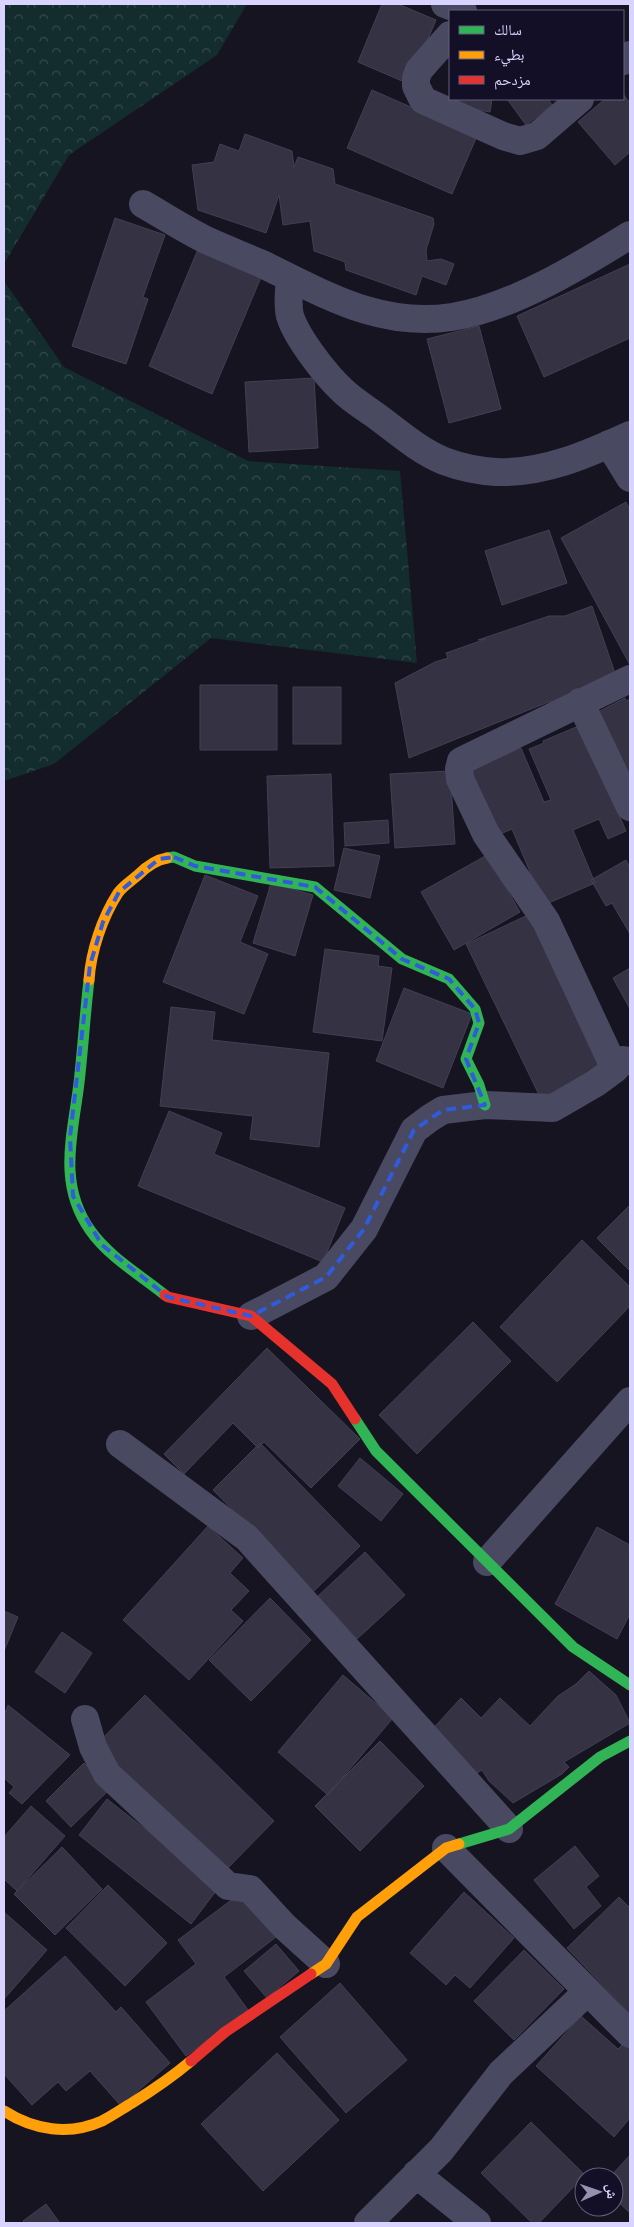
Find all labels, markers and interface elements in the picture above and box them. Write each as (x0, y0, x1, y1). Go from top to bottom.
legend (449, 10, 624, 100)
text: سالك (494, 21, 522, 38)
text: بطيء (494, 46, 524, 67)
text: مزدحم (494, 71, 531, 90)
north arrow (574, 2167, 624, 2217)
text: ش (603, 2184, 620, 2199)

